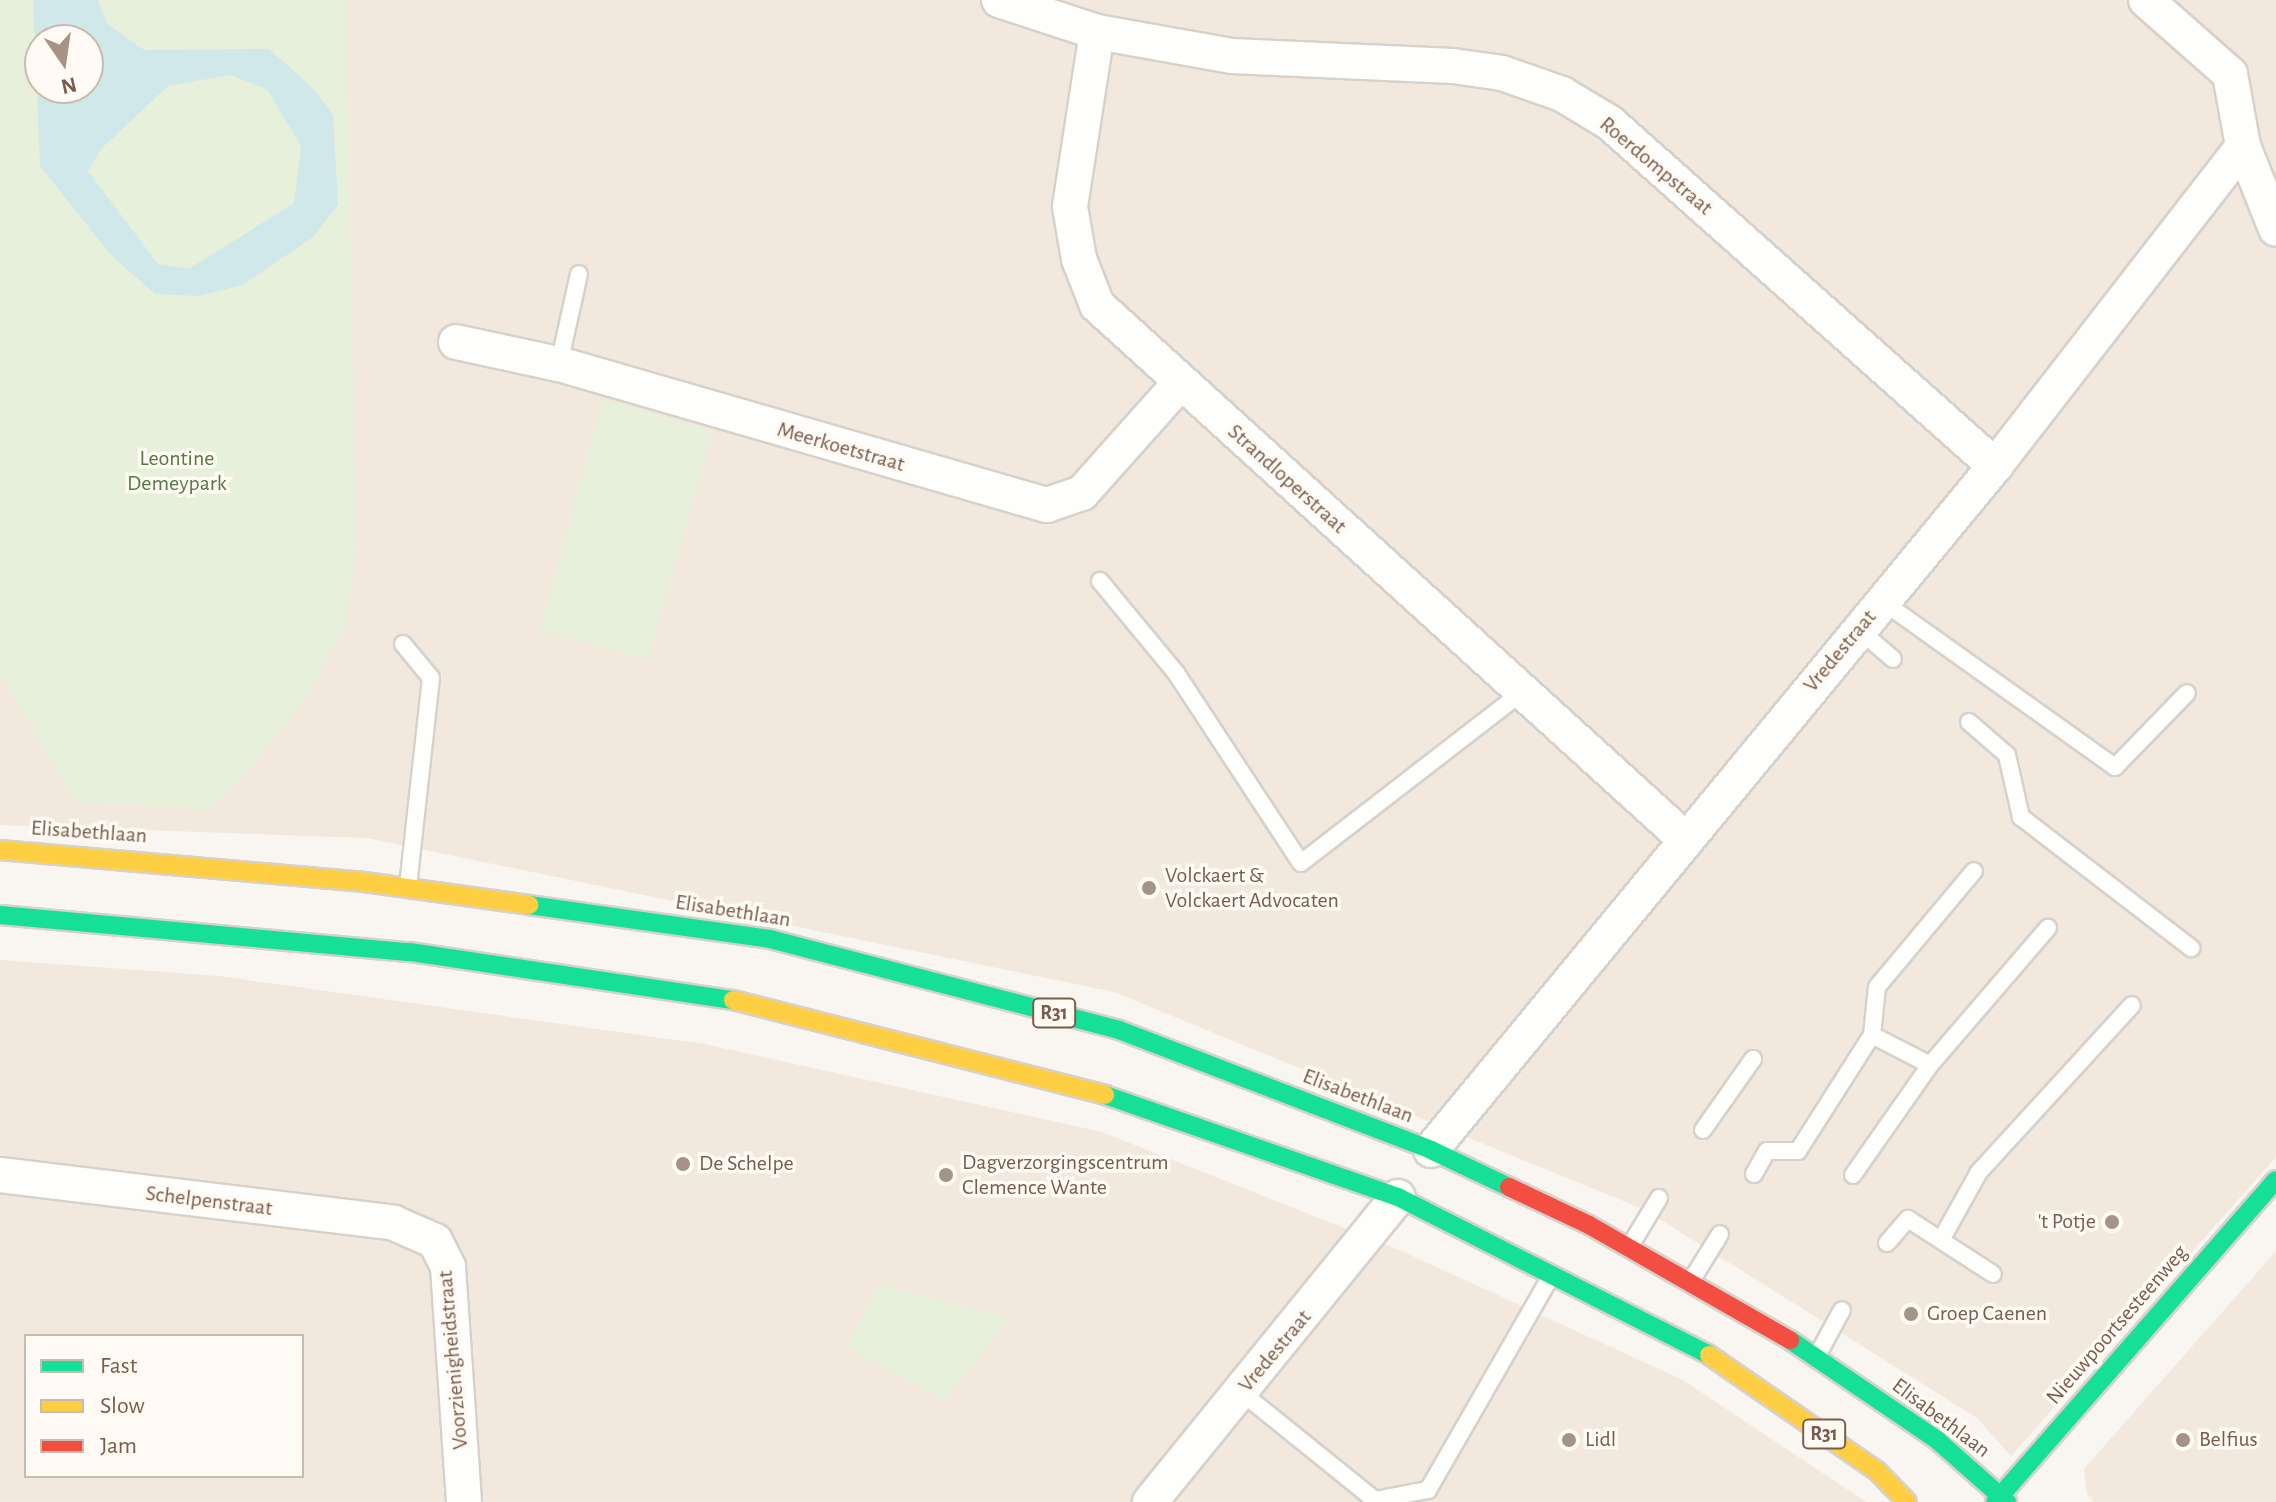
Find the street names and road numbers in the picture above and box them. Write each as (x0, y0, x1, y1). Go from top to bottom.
street label: Roerdompstraat (1594, 111, 1718, 221)
street label: Meerkoetstraat (774, 416, 908, 478)
street label: Strandloperstraat (1222, 419, 1352, 539)
street label: Vredestraat (1798, 604, 1882, 698)
street label: Elisabethlaan (30, 815, 148, 849)
street label: Elisabethlaan (673, 889, 793, 933)
road number: R31 (1032, 997, 1076, 1029)
street label: Elisabethlaan (1299, 1063, 1417, 1129)
street label: Schelpenstraat (144, 1180, 274, 1222)
street label: Nieuwpoortsesteenweg (2041, 1240, 2193, 1410)
street label: Voorzienigheidstraat (432, 1269, 474, 1451)
street label: Vredestraat (1233, 1304, 1317, 1398)
street label: Elisabethlaan (1887, 1372, 1995, 1464)
road number: R31 (1802, 1418, 1846, 1450)

